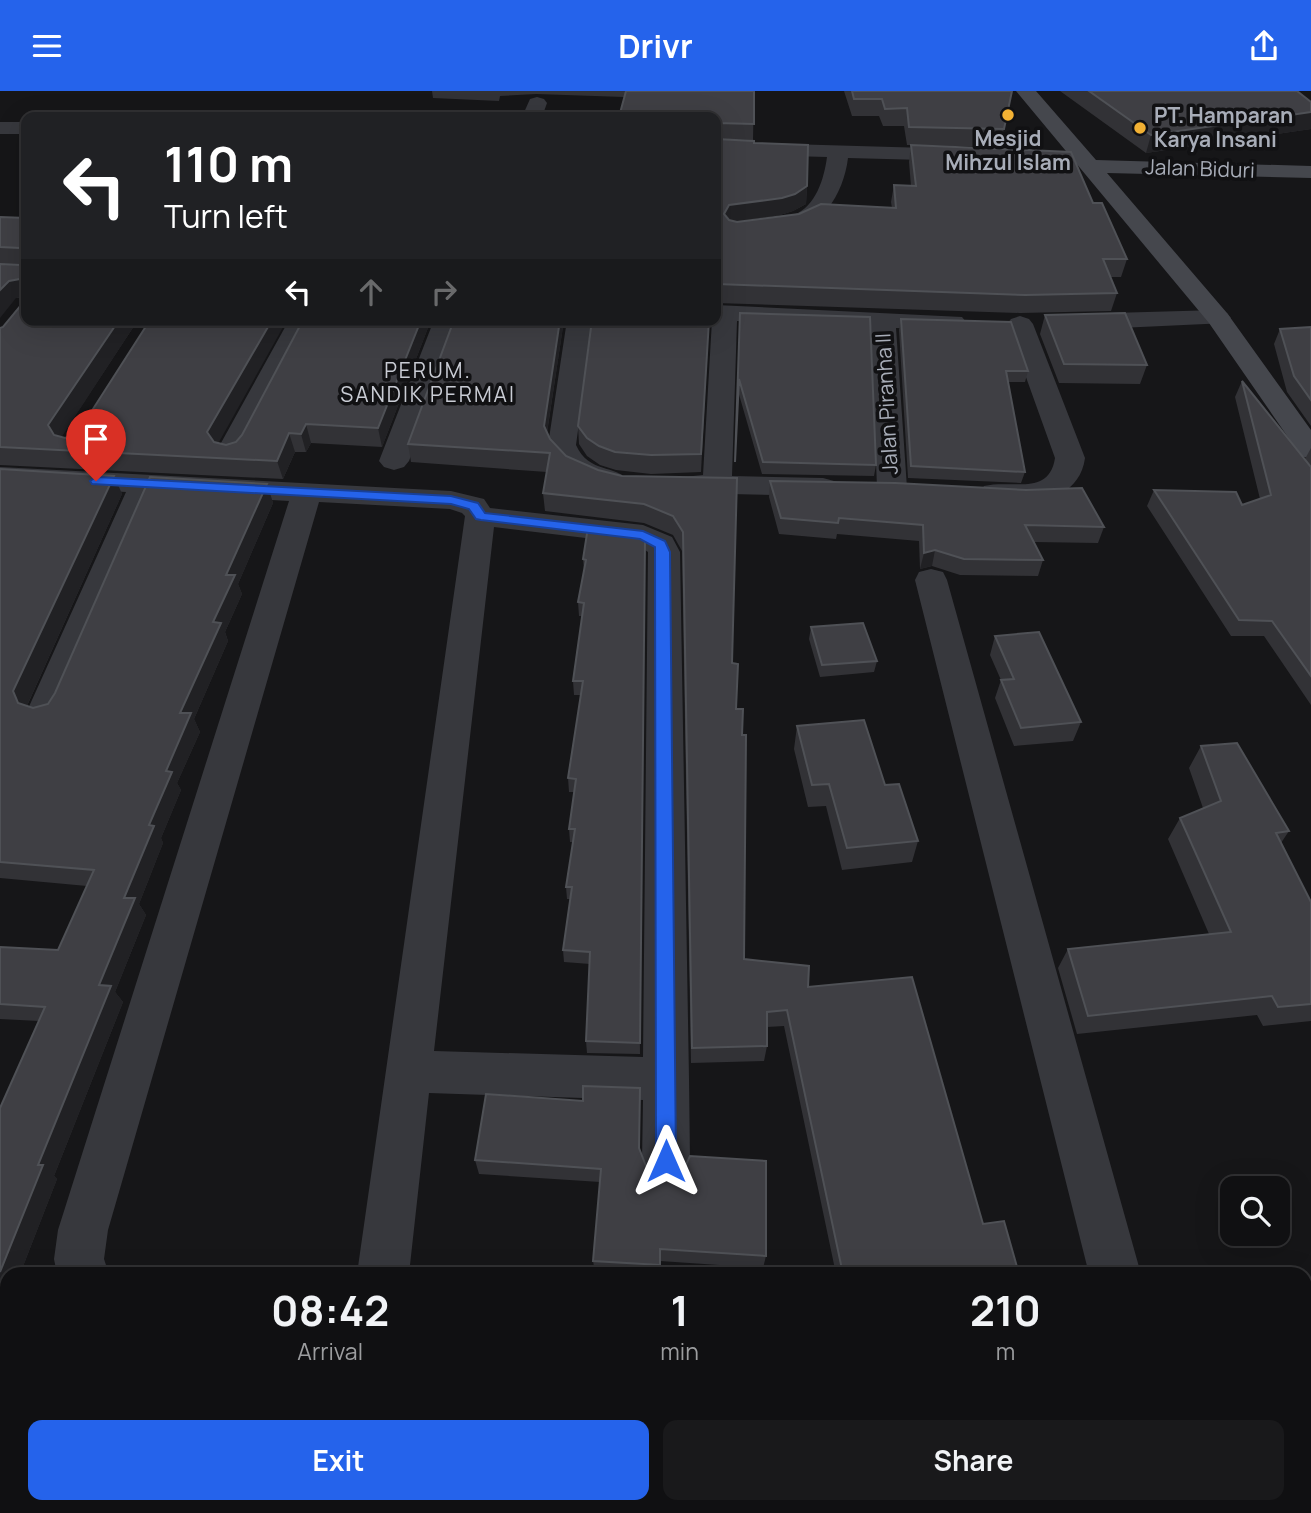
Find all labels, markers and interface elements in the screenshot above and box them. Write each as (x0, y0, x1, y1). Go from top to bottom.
text: Drivr (618, 24, 693, 68)
icon: menu (28, 27, 66, 65)
icon: share (1245, 27, 1283, 65)
place label: PT. Hamparan Karya Insani (1154, 101, 1293, 153)
marker: Mesjid Mihzul Islam (1000, 107, 1016, 123)
marker: PT. Hamparan Karya Insani (1132, 120, 1148, 136)
place label: Mesjid Mihzul Islam (945, 124, 1071, 176)
text: 110 m (164, 130, 293, 197)
icon: left (49, 140, 140, 231)
street label: Jalan Biduri (1145, 152, 1255, 184)
text: Turn left (164, 194, 288, 238)
icon: left (279, 273, 317, 311)
icon: ahead (352, 273, 390, 311)
icon: right (425, 273, 463, 311)
street label: Jalan Piranha II (868, 333, 904, 476)
district label: PERUM. SANDIK PERMAI (340, 356, 516, 408)
pin (66, 409, 126, 481)
icon: arrive (77, 420, 115, 458)
position arrow (629, 1124, 703, 1198)
map controls (1220, 1176, 1290, 1246)
button: search (1220, 1176, 1290, 1246)
text: 08:42 (271, 1281, 389, 1339)
text: 1 (670, 1281, 689, 1339)
text: 210 (970, 1281, 1041, 1339)
text: Arrival (297, 1335, 363, 1367)
text: min (660, 1335, 699, 1367)
text: m (996, 1335, 1015, 1367)
button: Exit (28, 1420, 649, 1500)
button: Share (663, 1420, 1284, 1500)

